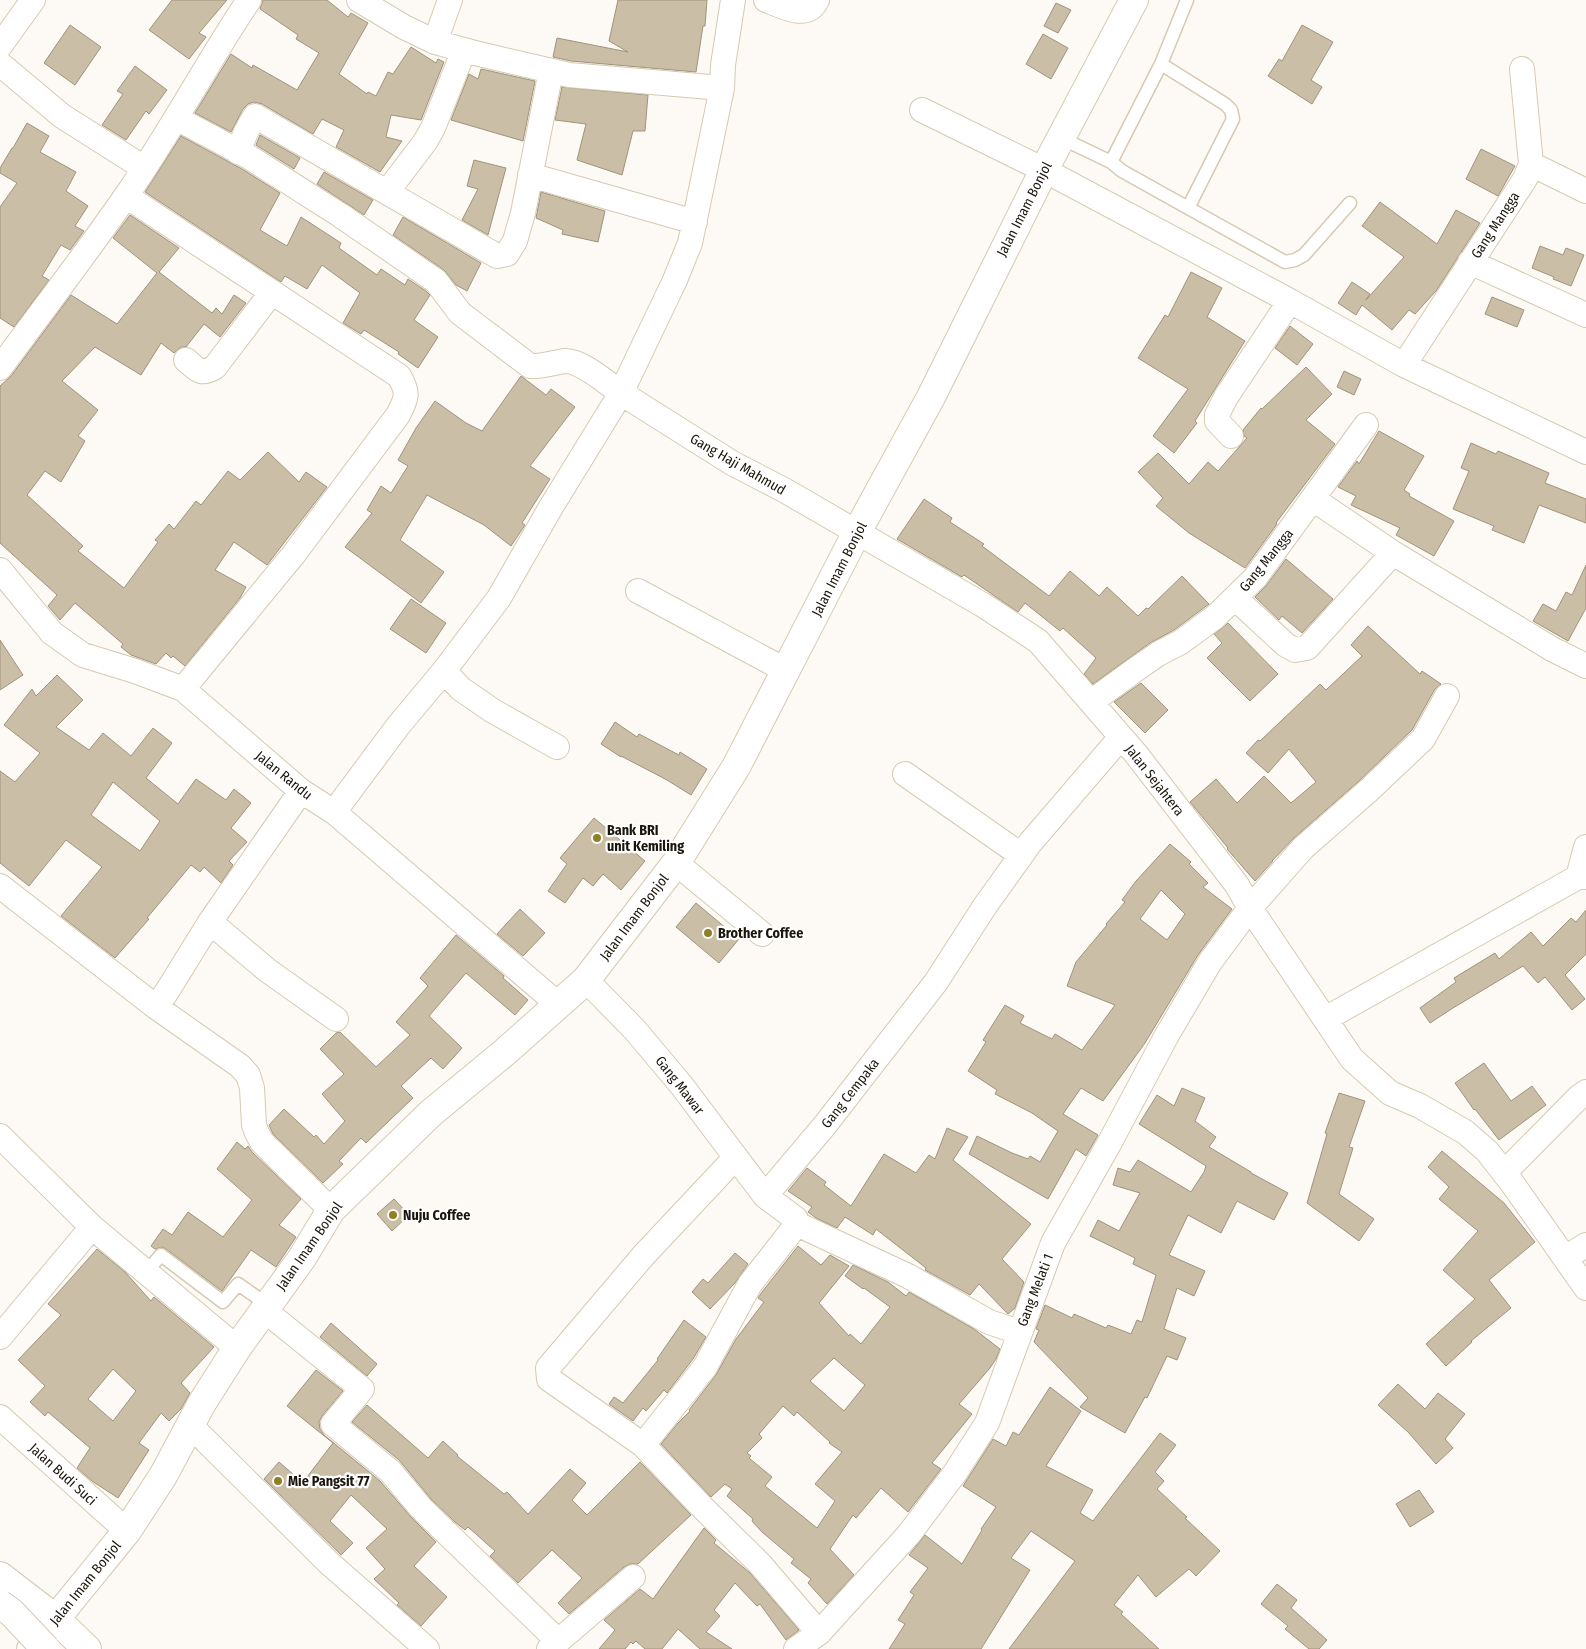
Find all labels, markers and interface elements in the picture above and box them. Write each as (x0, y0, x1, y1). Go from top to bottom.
street label: Jalan Imam Bonjol (993, 159, 1056, 259)
street label: Gang Mangga (1468, 189, 1523, 262)
street label: Gang Haji Mahmud (687, 430, 789, 499)
street label: Jalan Imam Bonjol (808, 519, 871, 619)
street label: Gang Mangga (1236, 525, 1297, 595)
street label: Jalan Sejahtera (1121, 741, 1188, 820)
street label: Jalan Randu (252, 747, 316, 803)
place label: Bank BRI unit Kemiling (607, 822, 684, 855)
marker: Bank BRI unit Kemiling (591, 832, 603, 844)
street label: Jalan Imam Bonjol (596, 870, 673, 964)
place label: Brother Coffee (718, 925, 803, 942)
marker: Brother Coffee (702, 927, 714, 939)
street label: Gang Mawar (651, 1053, 708, 1118)
street label: Gang Cempaka (818, 1055, 883, 1132)
street label: Jalan Imam Bonjol (273, 1199, 346, 1294)
place label: Nuju Coffee (403, 1207, 470, 1224)
marker: Nuju Coffee (387, 1209, 399, 1221)
street label: Gang Melati 1 (1014, 1251, 1057, 1329)
street label: Jalan Budi Suci (25, 1440, 100, 1509)
place label: Mie Pangsit 77 (288, 1473, 369, 1490)
marker: Mie Pangsit 77 (272, 1475, 284, 1487)
street label: Jalan Imam Bonjol (46, 1537, 125, 1629)

